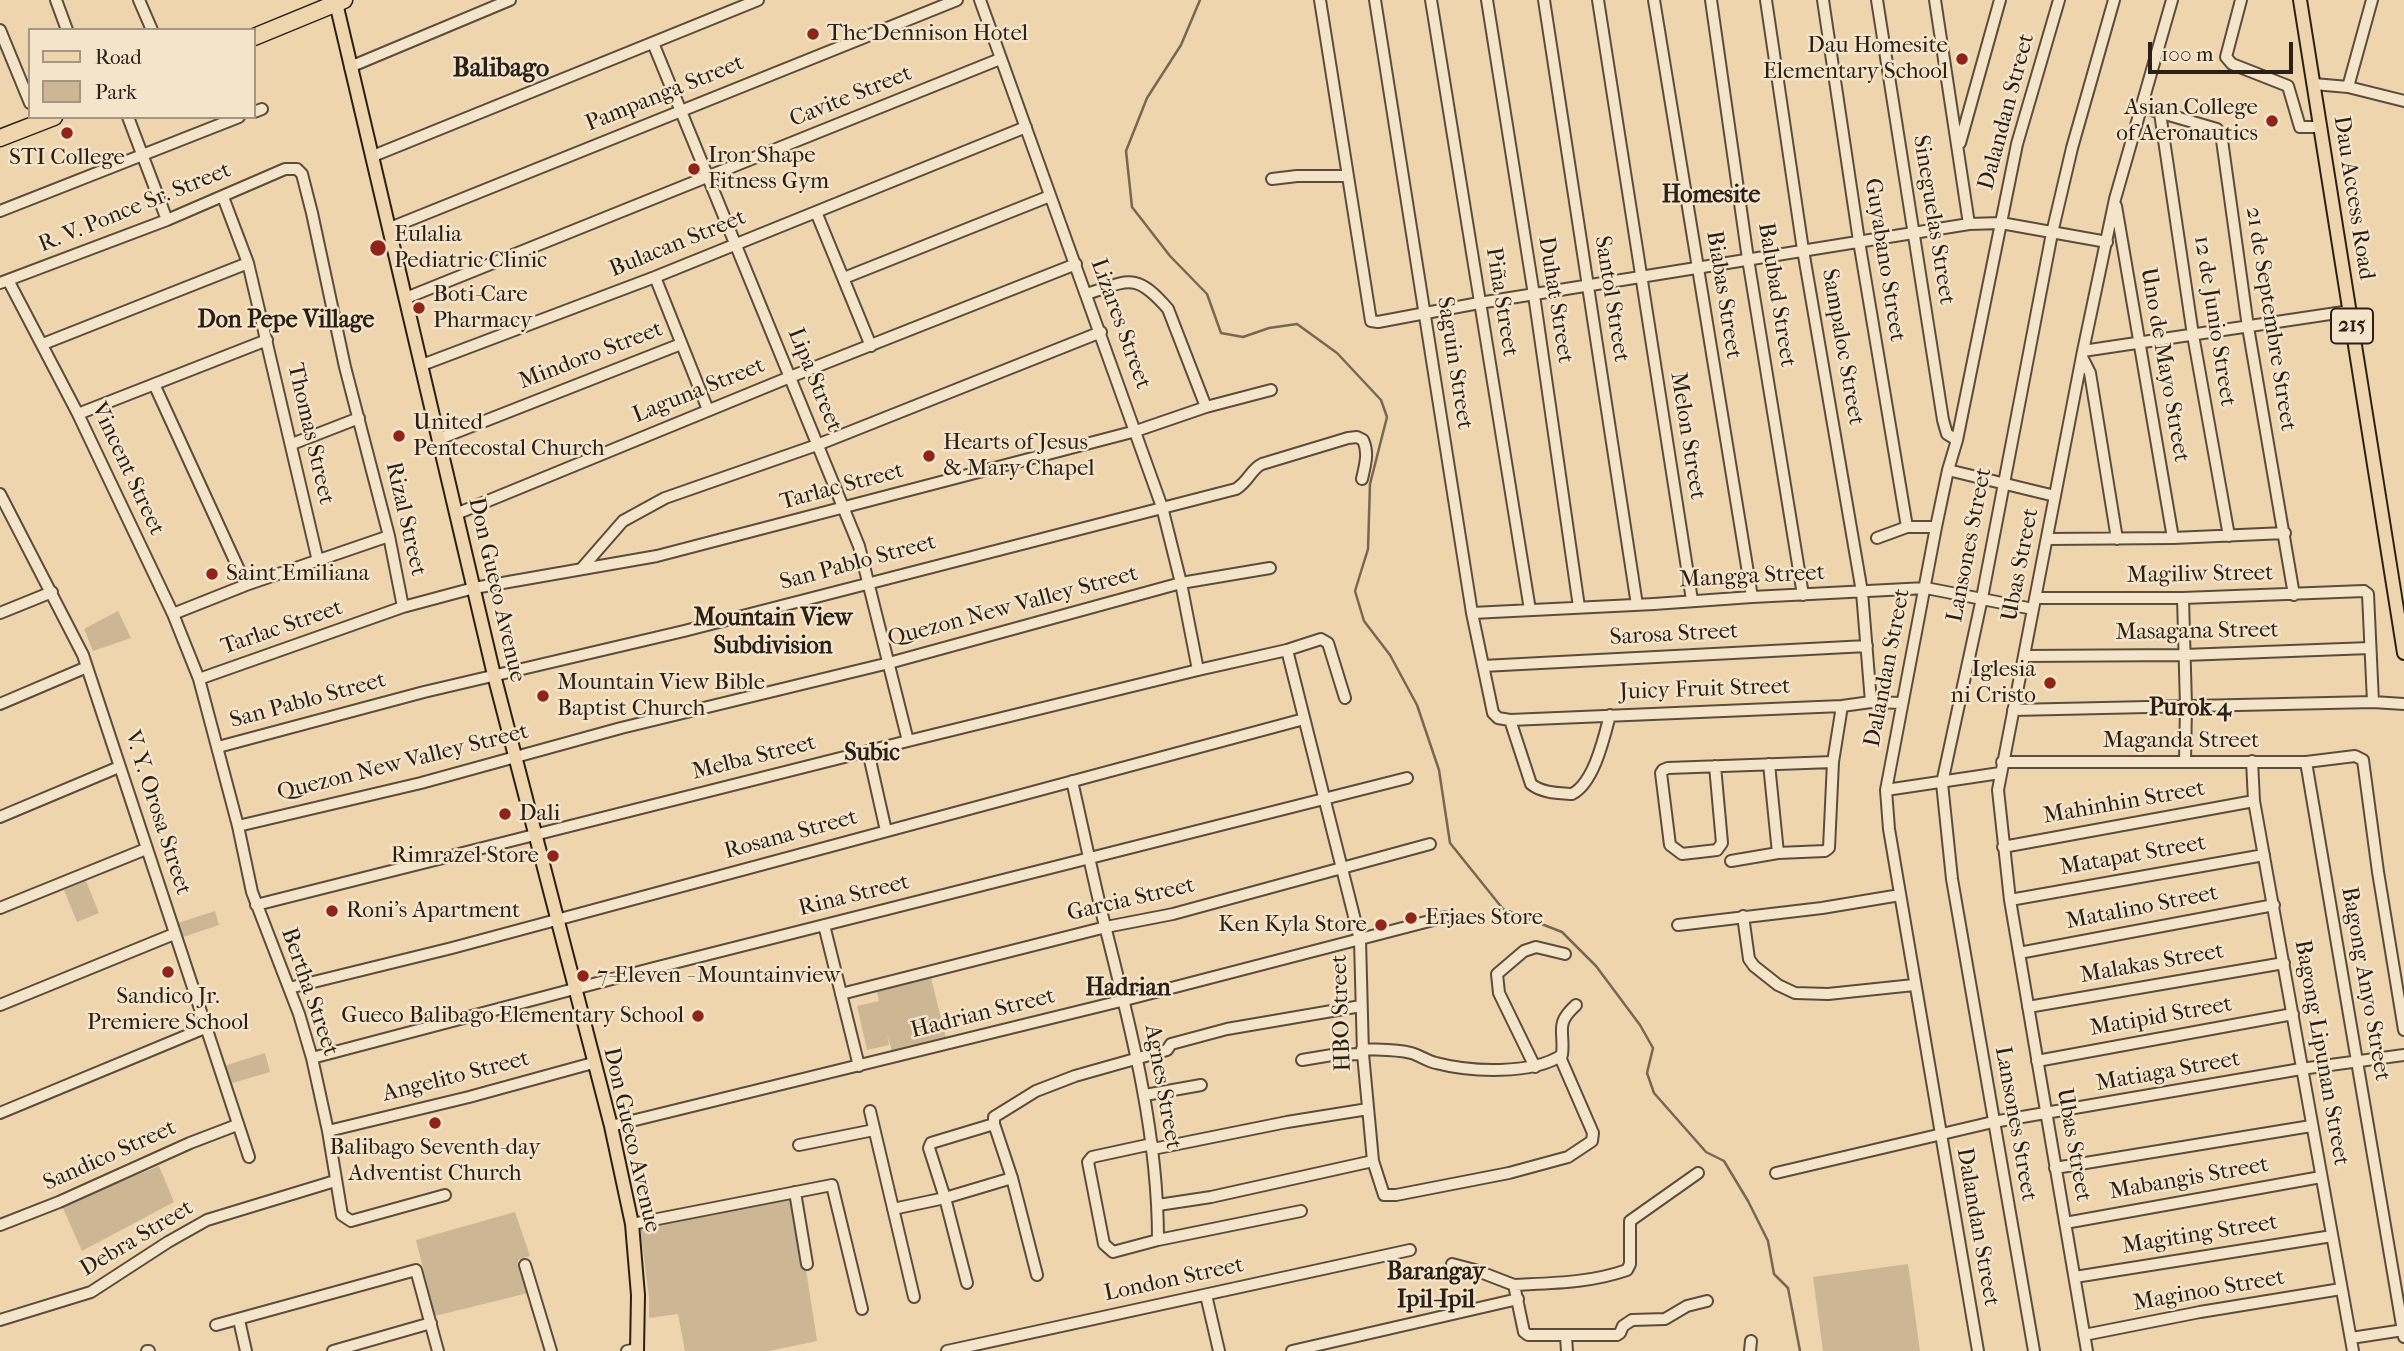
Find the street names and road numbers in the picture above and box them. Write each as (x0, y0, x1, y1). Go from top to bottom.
street label: Dalandan Street (1973, 31, 2041, 193)
street label: Pampanga Street (582, 50, 748, 138)
street label: Cavite Street (786, 60, 916, 134)
street label: Dau Access Road (2326, 114, 2380, 282)
street label: Sineguelas Street (1906, 133, 1960, 307)
street label: R. V. Ponce Sr. Street (35, 157, 235, 259)
street label: Guyabano Street (1857, 176, 1911, 344)
street label: Bulacan Street (606, 204, 750, 284)
street label: 21 de Septembre Street (2239, 205, 2301, 433)
street label: Balubad Street (1751, 221, 1801, 369)
street label: Biabas Street (1699, 229, 1747, 361)
street label: Santol Street (1587, 234, 1635, 364)
street label: 12 de Junio Street (2187, 234, 2241, 408)
street label: Duhat Street (1531, 235, 1579, 365)
street label: Piña Street (1479, 245, 1523, 359)
street label: Lizares Street (1084, 255, 1156, 393)
street label: Uno de Mayo Street (2133, 266, 2195, 464)
street label: Sampaloc Street (1815, 267, 1869, 427)
street label: Saguin Street (1430, 295, 1478, 431)
road number: 215 (2331, 308, 2373, 344)
street label: Mindoro Street (515, 316, 667, 396)
street label: Lipa Street (781, 324, 847, 436)
street label: Laguna Street (629, 352, 769, 430)
street label: Thomas Street (280, 361, 340, 507)
street label: Melon Street (1663, 370, 1711, 502)
street label: Vincent Street (84, 398, 170, 540)
street label: Tarlac Street (777, 457, 907, 517)
street label: Rizal Street (378, 459, 432, 579)
street label: Lansones Street (1942, 465, 1998, 625)
street label: Don Gueco Avenue (461, 495, 531, 685)
street label: Ubas Street (1997, 506, 2045, 624)
street label: San Pablo Street (777, 529, 939, 597)
street label: Mangga Street (1678, 559, 1826, 595)
street label: Quezon New Valley Street (885, 560, 1141, 654)
street label: Magiliw Street (2127, 560, 2273, 590)
street label: Dalandan Street (1859, 587, 1917, 749)
street label: Tarlac Street (218, 594, 346, 662)
street label: Masagana Street (2115, 617, 2279, 647)
street label: Sarosa Street (1609, 618, 1739, 652)
street label: San Pablo Street (227, 667, 389, 735)
street label: Juicy Fruit Street (1619, 673, 1791, 707)
street label: Quezon New Valley Street (275, 718, 531, 808)
street label: V. Y. Orosa Street (117, 727, 197, 899)
street label: Maganda Street (2103, 727, 2259, 755)
street label: Melba Street (689, 729, 819, 787)
street label: Mahinhin Street (2041, 775, 2207, 831)
street label: Rosana Street (721, 804, 861, 866)
street label: Matapat Street (2058, 830, 2208, 882)
street label: Rina Street (796, 869, 912, 923)
street label: Garcia Street (1065, 872, 1197, 928)
street label: Matalino Street (2064, 880, 2220, 936)
street label: Bagong Anyo Street (2334, 885, 2396, 1083)
street label: Bertha Street (274, 924, 344, 1060)
street label: Malakas Street (2078, 938, 2226, 990)
street label: Bagong Lipunan Street (2288, 938, 2354, 1168)
street label: HBO Street (1326, 954, 1358, 1072)
street label: Hadrian Street (908, 983, 1058, 1045)
street label: Matipid Street (2088, 991, 2234, 1043)
street label: Agnes Street (1137, 1023, 1187, 1151)
street label: Lansones Street (1988, 1044, 2042, 1204)
street label: Angelito Street (380, 1045, 532, 1109)
street label: Don Gueco Avenue (596, 1045, 666, 1235)
street label: Matiaga Street (2094, 1046, 2242, 1098)
street label: Ubas Street (2049, 1086, 2097, 1204)
street label: Sandico Street (39, 1114, 181, 1198)
street label: Dalandan Street (1949, 1146, 2005, 1308)
street label: Mabangis Street (2107, 1151, 2271, 1207)
street label: Debra Street (76, 1194, 198, 1284)
street label: Magiting Street (2120, 1209, 2280, 1261)
street label: London Street (1102, 1252, 1246, 1308)
street label: Maginoo Street (2131, 1264, 2287, 1318)

